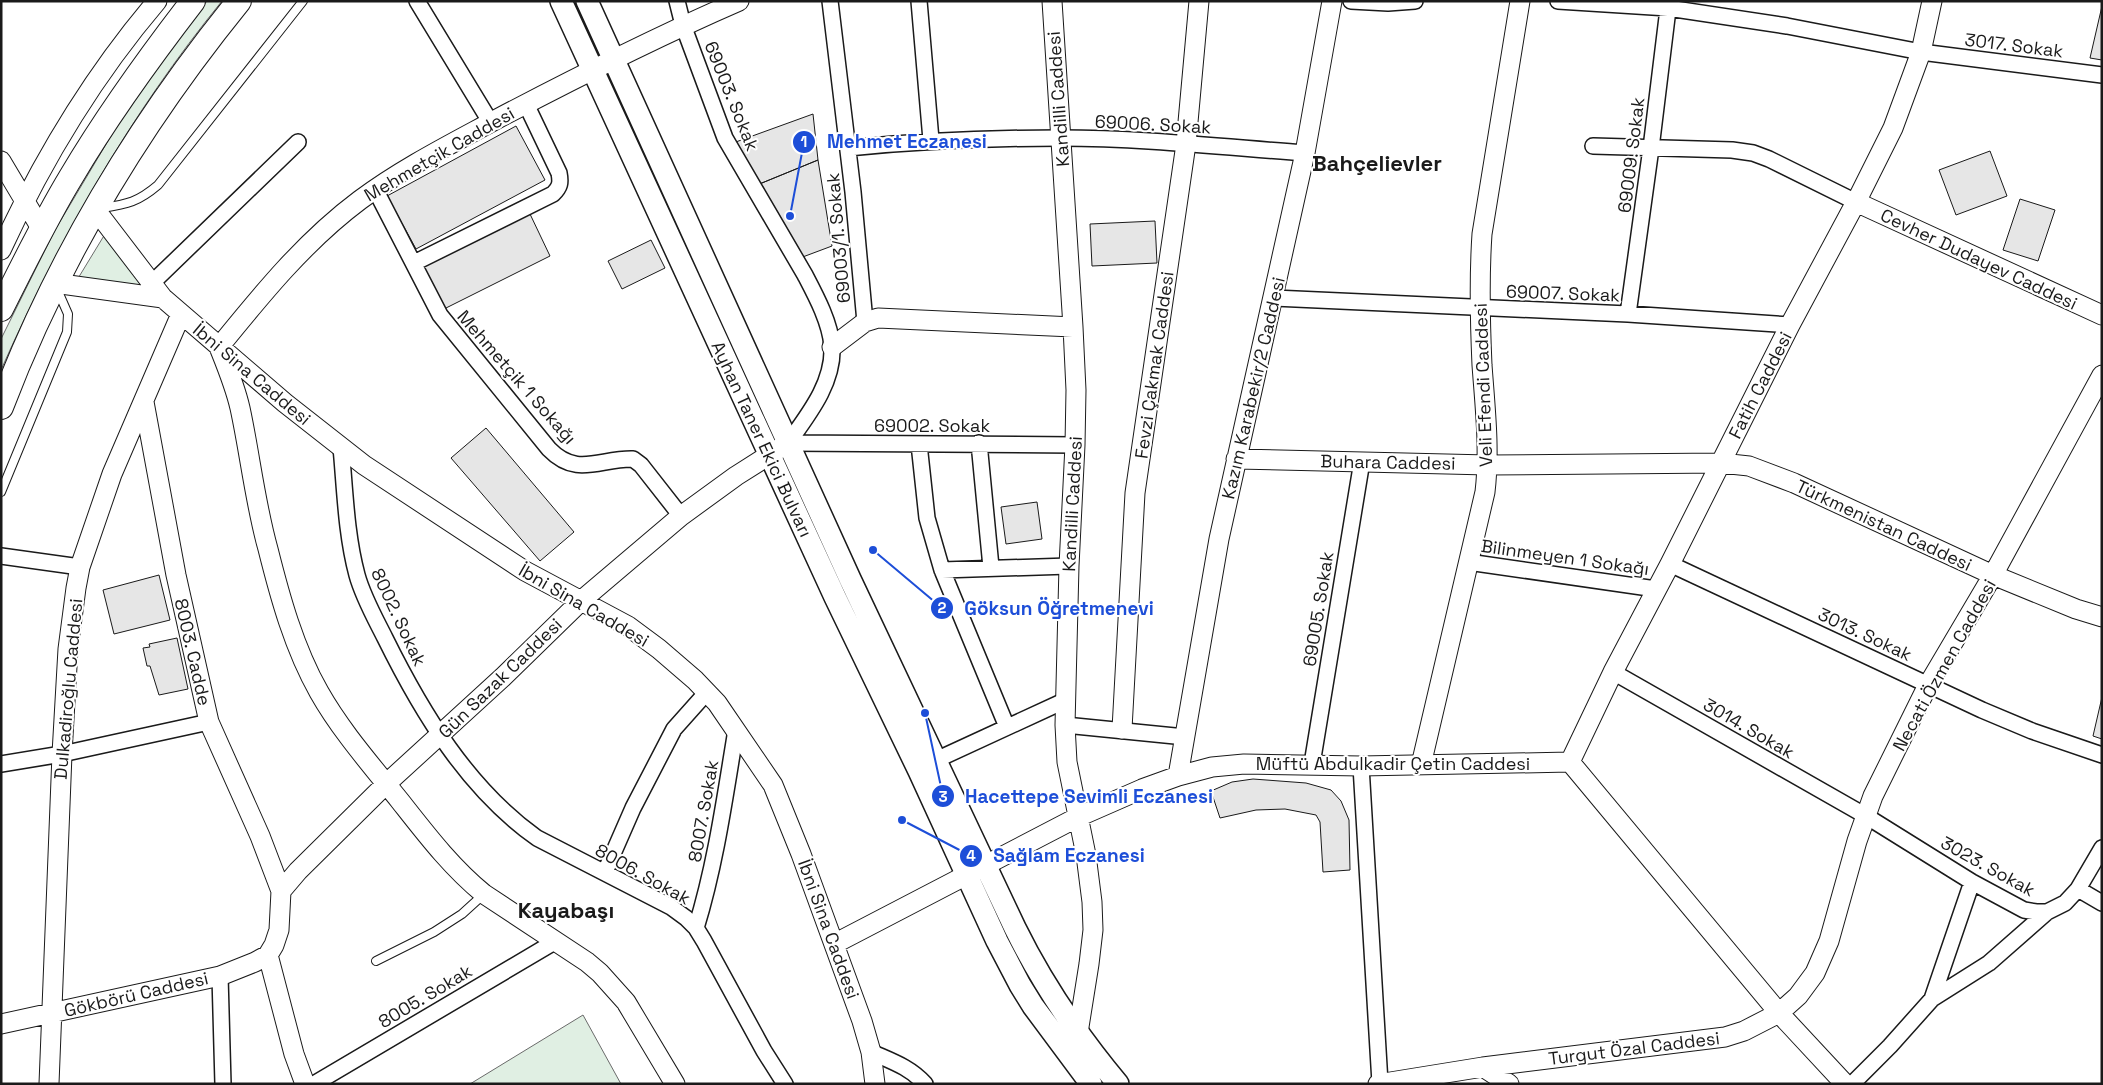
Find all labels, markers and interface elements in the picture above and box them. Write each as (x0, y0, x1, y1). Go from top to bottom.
street label: 3017. Sokak (1963, 28, 2065, 62)
street label: Kandilli Caddesi (1042, 31, 1074, 167)
street label: 69003. Sokak (700, 38, 765, 154)
street label: 69009. Sokak (1613, 96, 1650, 214)
street label: Mehmetçik Caddesi (360, 102, 518, 206)
street label: 69006. Sokak (1094, 109, 1212, 139)
callout: Mehmet Eczanesi (792, 125, 997, 159)
text: Mehmet Eczanesi (827, 129, 987, 154)
text: 1 (801, 132, 807, 151)
district label: Bahçelievler (1312, 149, 1442, 177)
street label: 69003/1. Sokak (821, 172, 855, 304)
street label: Cevher Dudayev Caddesi (1877, 203, 2081, 315)
street label: Fevzi Çakmak Caddesi (1129, 270, 1179, 460)
street label: Kazım Karabekir/2 Caddesi (1216, 275, 1290, 501)
street label: 69007. Sokak (1506, 280, 1621, 306)
street label: Veli Efendi Caddesi (1469, 303, 1497, 467)
street label: Mehmetçik 1 Sokağı (452, 305, 582, 449)
street label: İbni Sina Caddesi (188, 318, 316, 430)
street label: Fatih Caddesi (1723, 328, 1797, 442)
street label: Ayhan Taner Ekici Bulvarı (706, 337, 818, 541)
street label: 69002. Sokak (874, 414, 990, 437)
street label: Kandilli Caddesi (1057, 436, 1087, 572)
street label: Buhara Caddesi (1320, 449, 1456, 475)
street label: Türkmenistan Caddesi (1793, 474, 1975, 576)
street label: Bilinmeyen 1 Sokağı (1479, 534, 1651, 580)
street label: 69005. Sokak (1298, 550, 1338, 668)
street label: İbni Sina Caddesi (515, 558, 653, 652)
street label: 8002. Sokak (366, 564, 432, 670)
street label: Necati Özmen Caddesi (1887, 575, 2001, 755)
callout: Göksun Öğretmenevi (930, 591, 1164, 625)
street label: 8003. Cadde (170, 596, 216, 708)
text: Göksun Öğretmenevi (964, 596, 1154, 621)
street label: Dulkadiroğlu Caddesi (49, 598, 87, 780)
text: 2 (938, 598, 947, 617)
street label: 3013. Sokak (1814, 602, 1916, 666)
street label: Gün Sazak Caddesi (433, 613, 567, 743)
street label: 3014. Sokak (1699, 693, 1799, 763)
street label: Müftü Abdulkadir Çetin Caddesi (1256, 752, 1530, 775)
street label: 8007. Sokak (683, 758, 723, 864)
callout: Hacettepe Sevimli Eczanesi (930, 779, 1223, 813)
text: Hacettepe Sevimli Eczanesi (965, 784, 1213, 809)
text: 3 (938, 787, 948, 806)
street label: 3023. Sokak (1937, 831, 2039, 901)
street label: 8006. Sokak (591, 838, 695, 910)
callout: Sağlam Eczanesi (958, 839, 1155, 873)
text: Sağlam Eczanesi (993, 843, 1145, 868)
text: 4 (966, 846, 976, 865)
street label: İbni Sina Caddesi (793, 856, 865, 1002)
district label: Kayabaşı (518, 896, 614, 924)
street label: 8005. Sokak (374, 959, 476, 1033)
street label: Gökbörü Caddesi (62, 966, 210, 1022)
street label: Turgut Özal Caddesi (1547, 1026, 1721, 1070)

